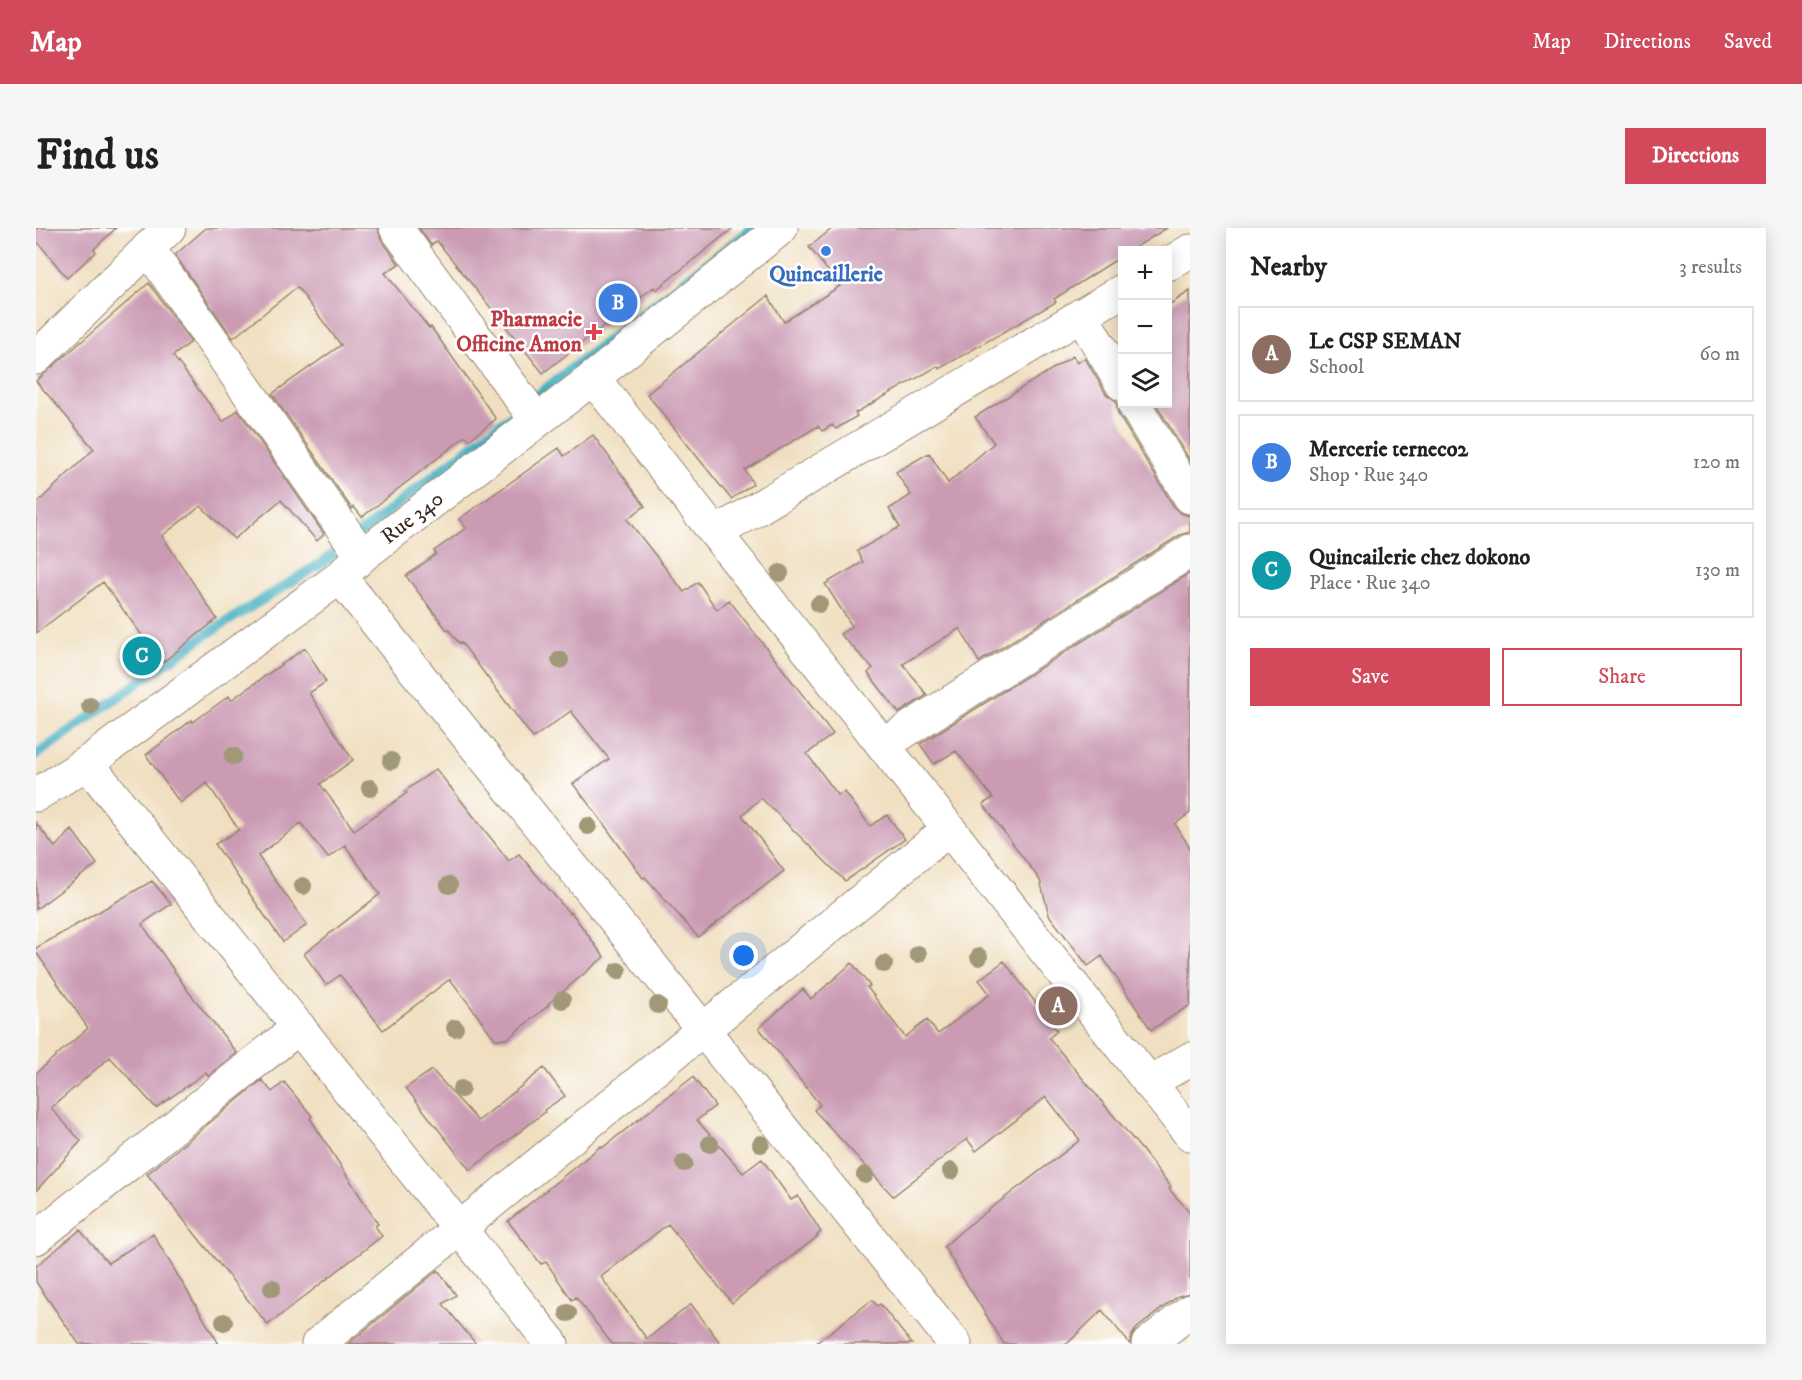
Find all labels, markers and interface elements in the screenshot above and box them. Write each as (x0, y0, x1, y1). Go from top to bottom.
text: Map (30, 25, 82, 60)
text: Map (1532, 29, 1571, 55)
text: Directions (1604, 29, 1691, 55)
text: Saved (1724, 29, 1772, 55)
button: Directions (1625, 128, 1766, 184)
text: Find us (36, 130, 159, 182)
marker: Quincaillerie (819, 244, 833, 258)
map controls (1118, 246, 1172, 408)
button: + (1118, 246, 1172, 300)
text: Nearby (1250, 251, 1327, 284)
text: 3 results (1679, 255, 1742, 280)
place label: Quincaillerie (769, 261, 883, 288)
pin: B (598, 280, 638, 326)
button: − (1118, 300, 1172, 354)
place label: Pharmacie Officine Amon (456, 306, 583, 358)
marker: Pharmacie Officine Amon (587, 325, 601, 339)
text: Le CSP SEMAN (1309, 328, 1462, 355)
text: A (1265, 342, 1278, 367)
text: 60 m (1700, 342, 1740, 367)
button: layers (1118, 354, 1172, 408)
text: School (1309, 355, 1364, 380)
text: Mercerie terneco2 (1309, 436, 1468, 463)
text: B (1265, 450, 1278, 475)
text: 120 m (1693, 450, 1740, 475)
text: Shop · Rue 340 (1309, 463, 1428, 488)
street label: Rue 340 (376, 485, 449, 550)
text: Quincailerie chez dokono (1309, 544, 1530, 571)
text: C (1265, 558, 1278, 583)
text: 130 m (1695, 558, 1740, 583)
text: Place · Rue 340 (1309, 571, 1431, 596)
pin: C (122, 634, 162, 678)
button: Save (1250, 648, 1490, 706)
button: Share (1502, 648, 1742, 706)
your location (729, 941, 758, 970)
pin: A (1038, 984, 1078, 1028)

